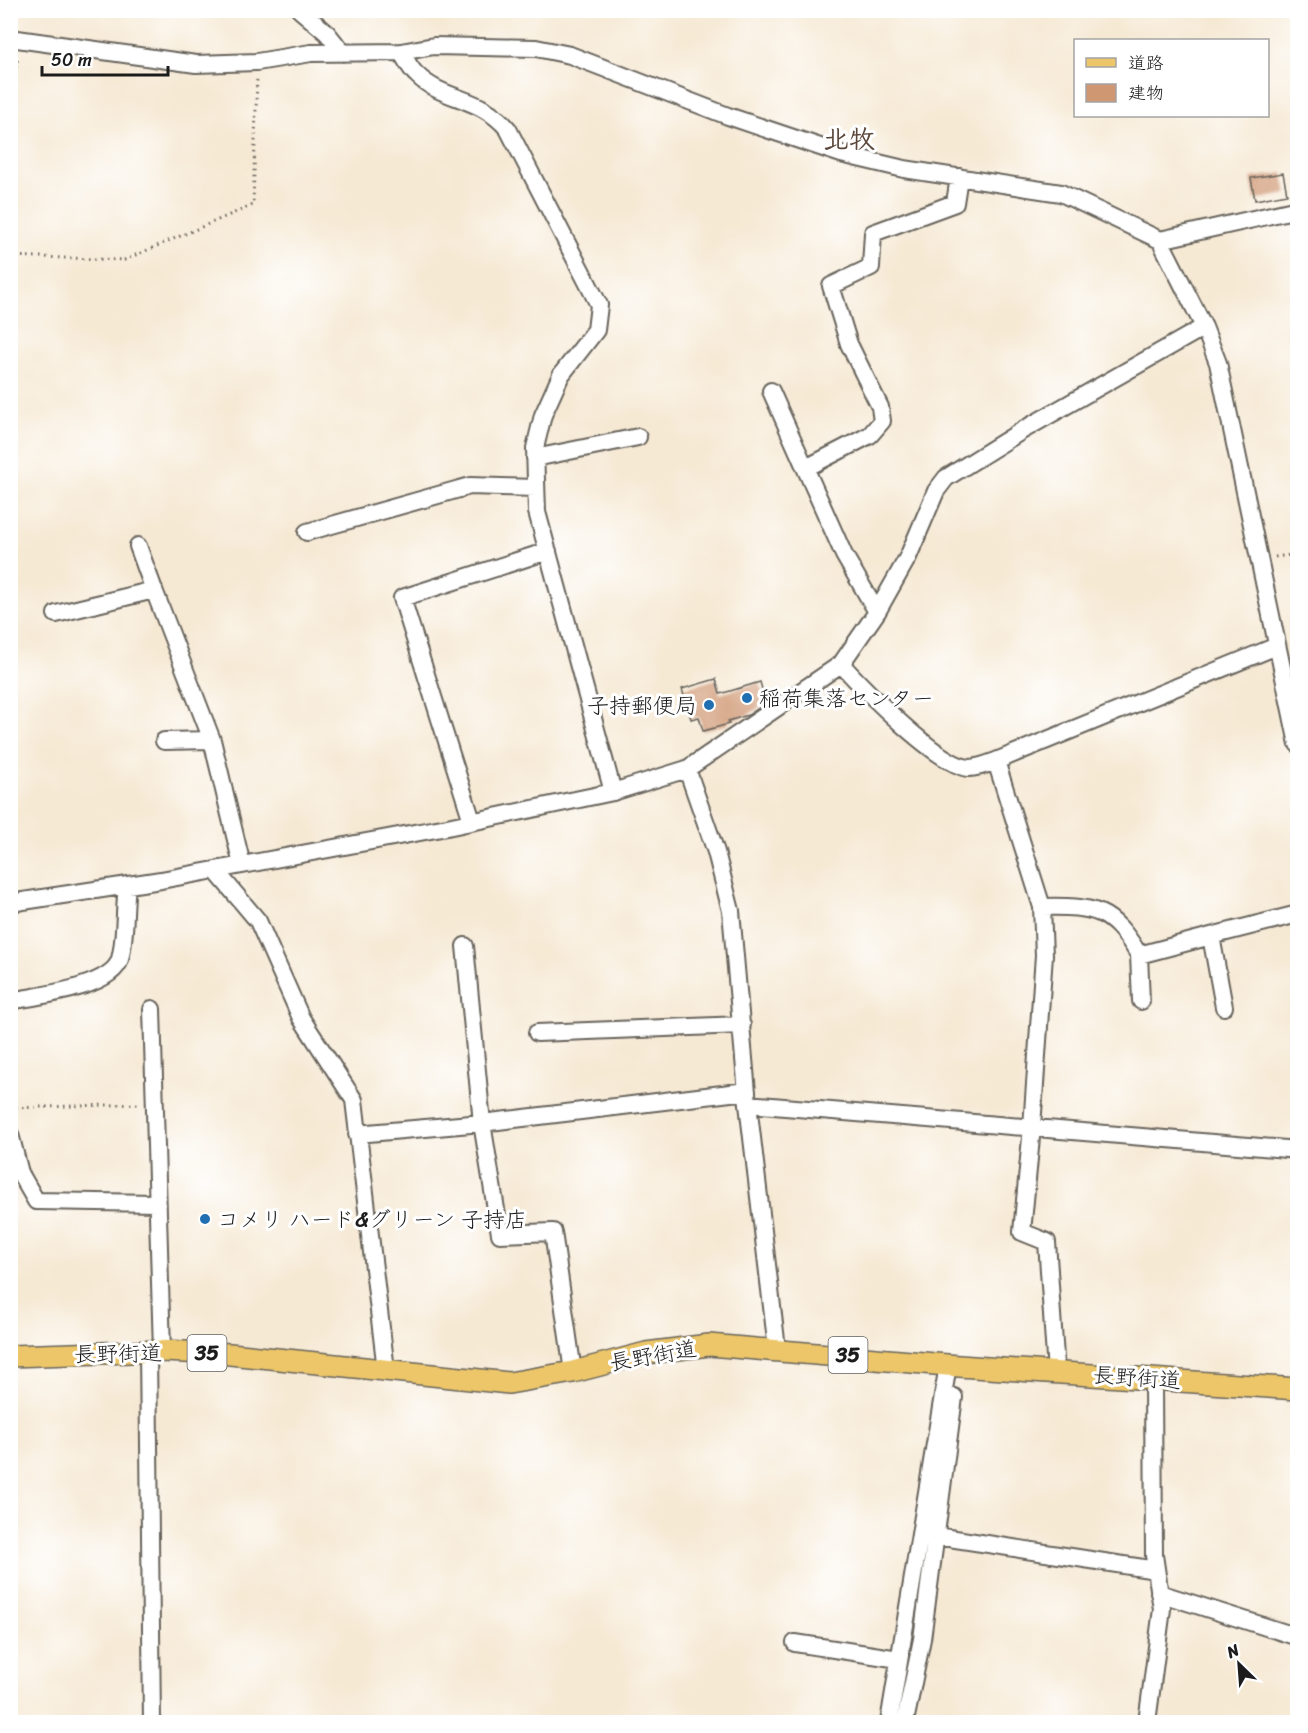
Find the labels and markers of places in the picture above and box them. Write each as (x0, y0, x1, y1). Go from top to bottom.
place label: 稲荷集落センター (759, 679, 934, 718)
place label: 子持郵便局 (587, 686, 697, 725)
marker: 稲荷集落センター (740, 691, 754, 705)
marker: 子持郵便局 (702, 698, 716, 712)
place label: コメリ ハード&グリーン 子持店 (217, 1200, 527, 1239)
marker: コメリ ハード&グリーン 子持店 (198, 1212, 212, 1226)

